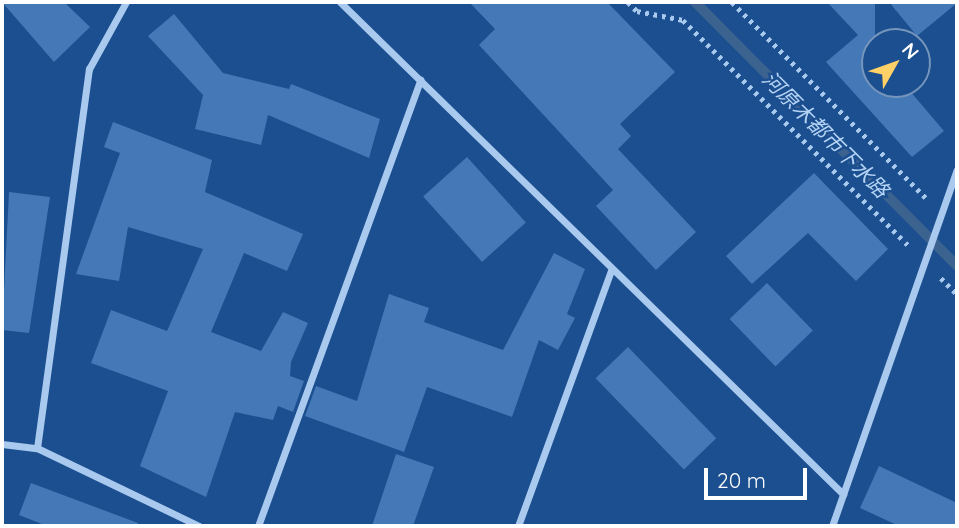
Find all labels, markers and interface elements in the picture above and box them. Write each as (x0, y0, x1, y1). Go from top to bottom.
north arrow (861, 28, 931, 98)
text: N (897, 38, 924, 64)
water label: 河原木都市下水路 (758, 66, 894, 202)
scale bar (707, 454, 810, 498)
text: 20 m (717, 467, 766, 493)

